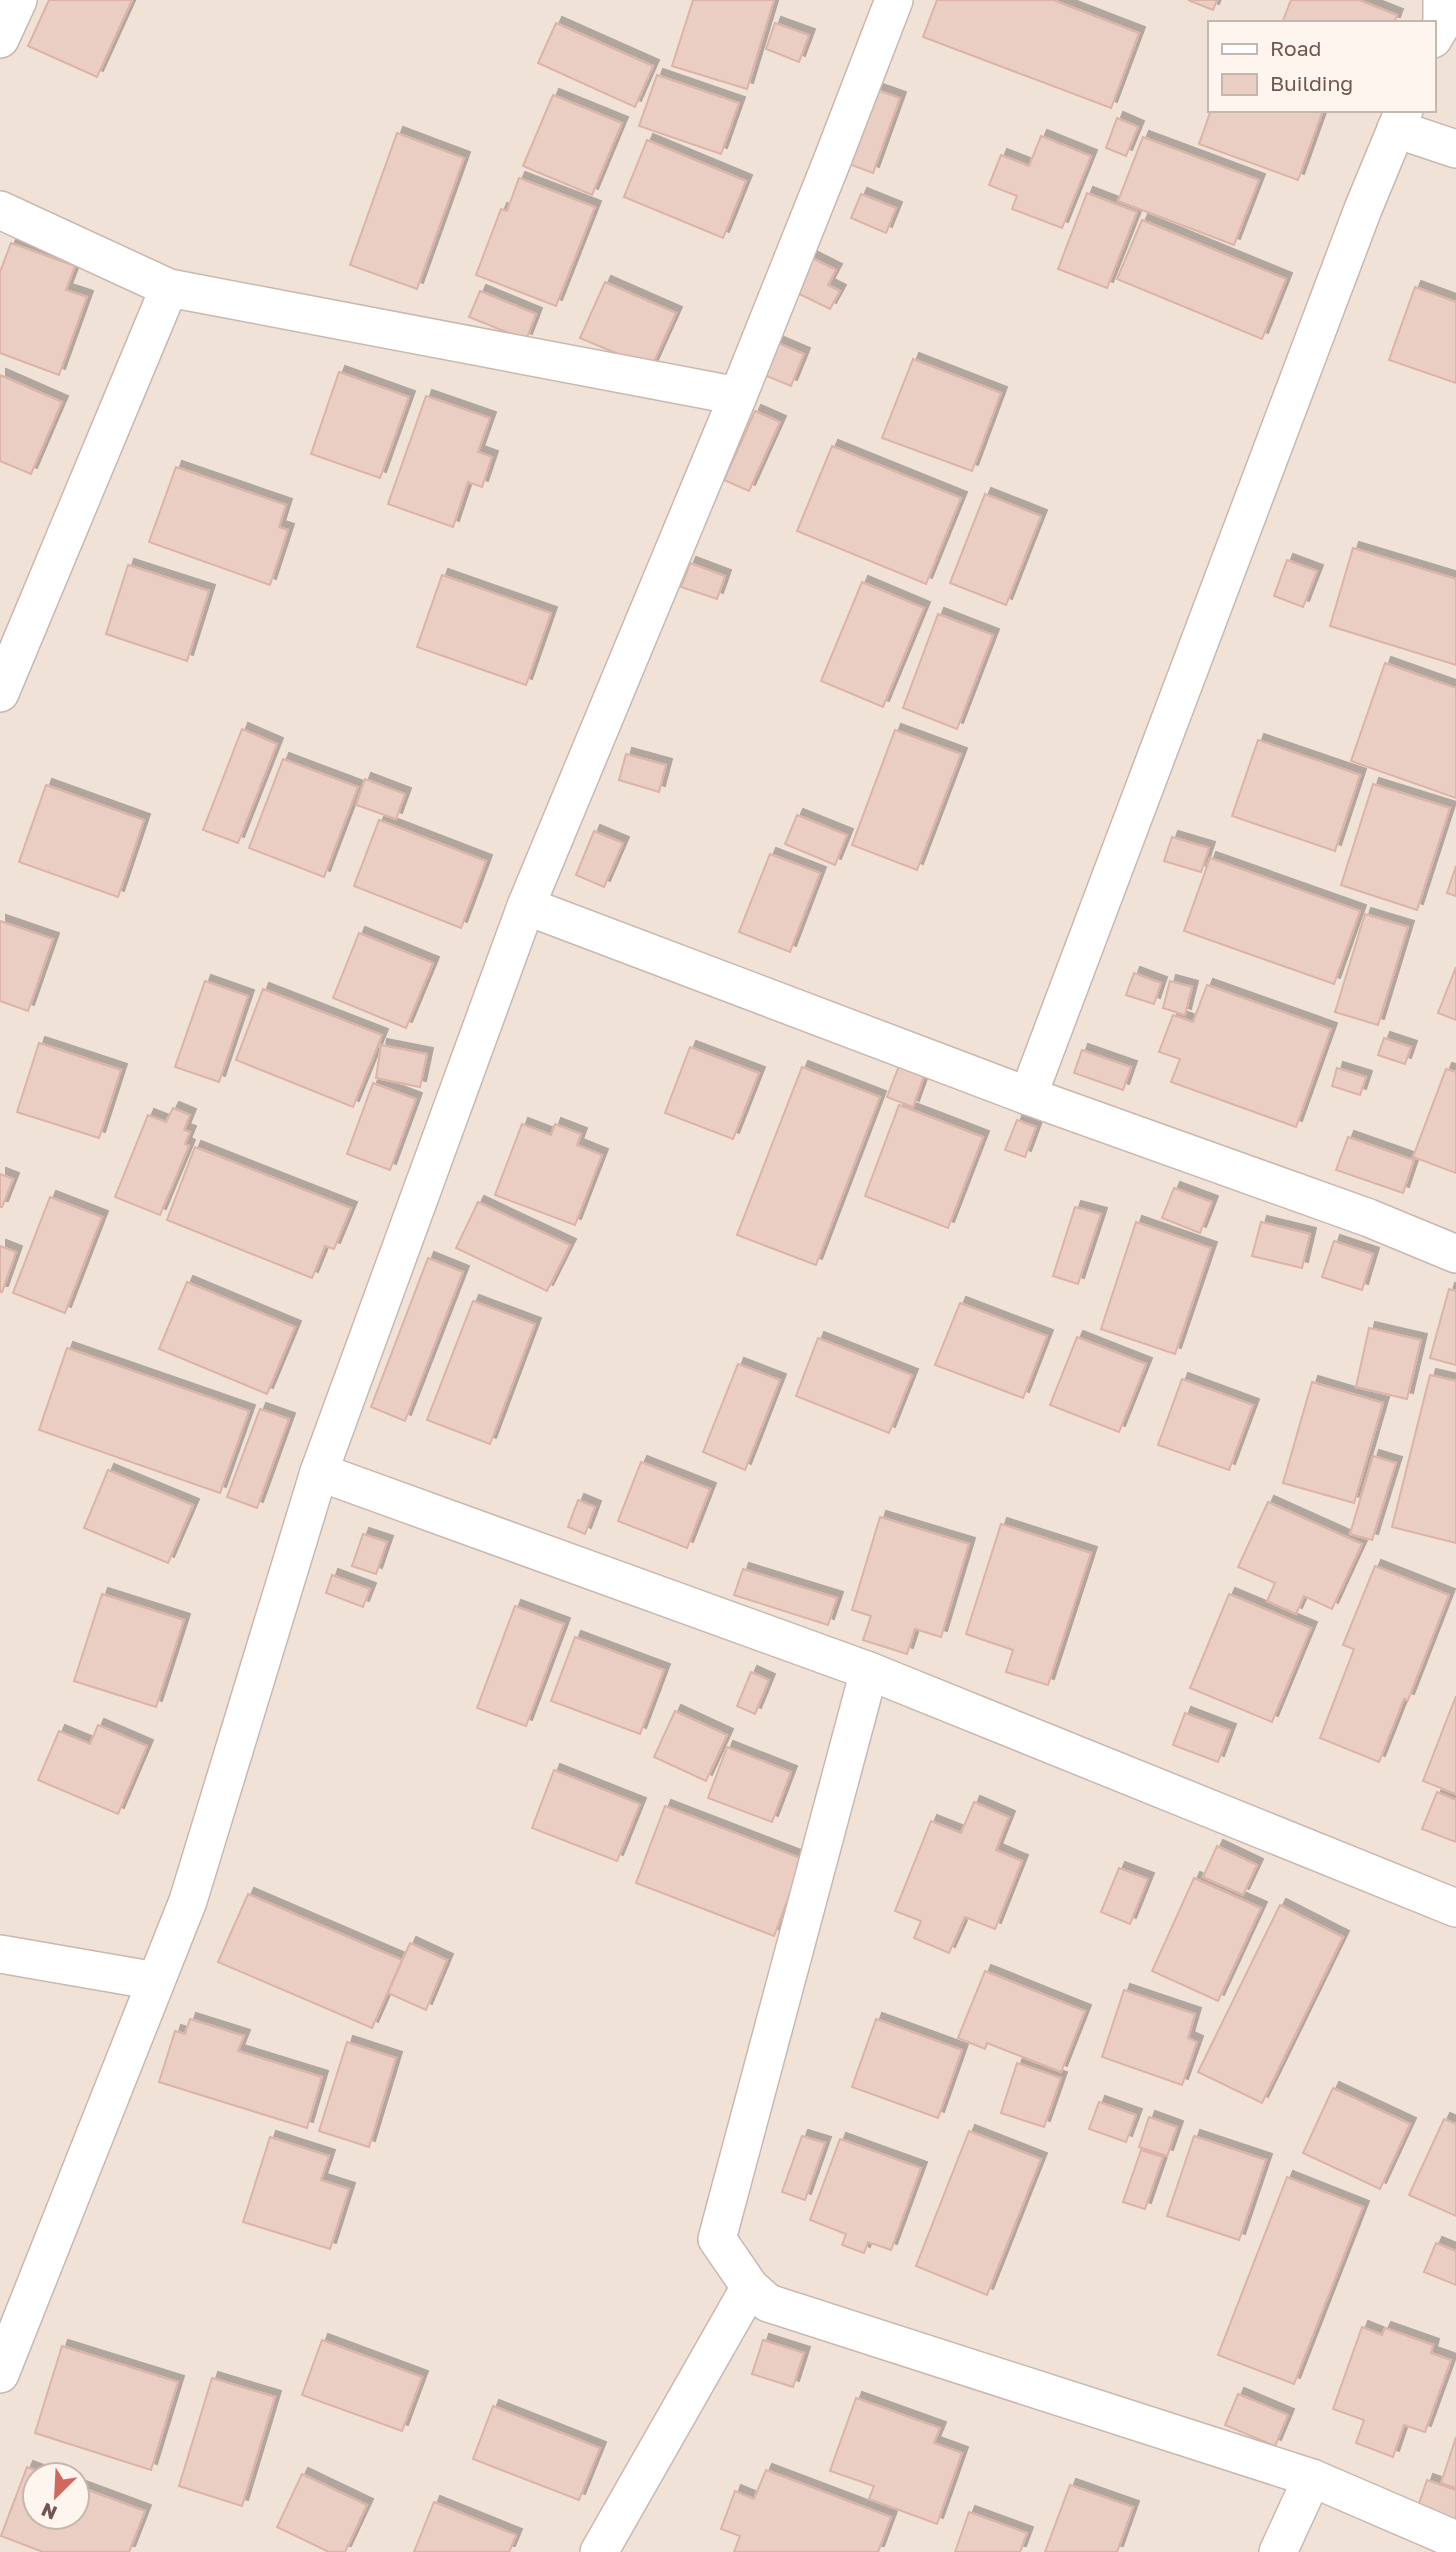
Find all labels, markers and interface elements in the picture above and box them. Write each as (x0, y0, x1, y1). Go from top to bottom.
legend (1208, 21, 1435, 112)
text: Road (1270, 35, 1321, 61)
text: Building (1270, 70, 1353, 96)
north arrow (21, 2461, 91, 2531)
text: N (38, 2499, 60, 2525)

